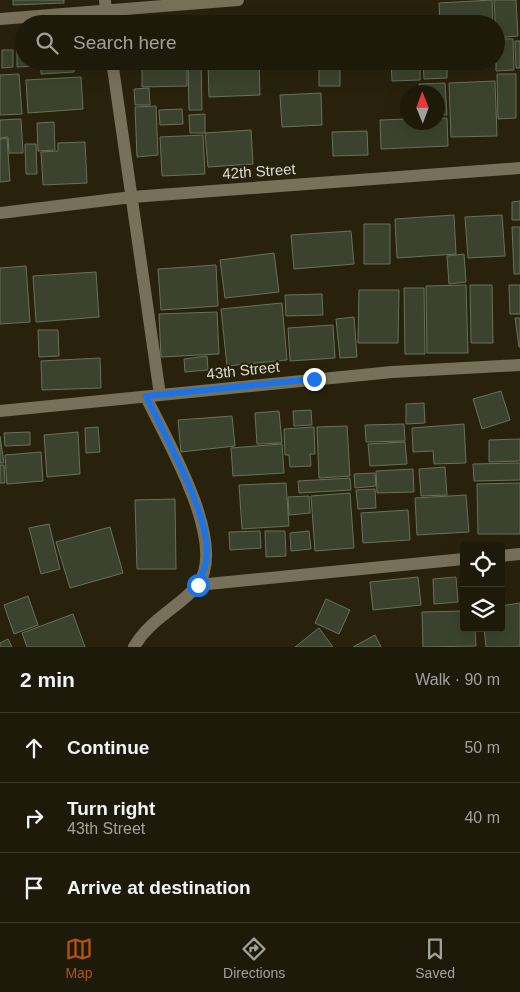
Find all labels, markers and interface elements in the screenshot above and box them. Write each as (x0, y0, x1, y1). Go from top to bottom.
search box (15, 15, 505, 70)
icon: search (33, 29, 61, 57)
text: Search here (73, 32, 177, 53)
north arrow (400, 85, 445, 130)
street label: 42th Street (222, 160, 297, 182)
street label: 43th Street (206, 358, 281, 382)
route end (303, 368, 326, 391)
map controls (460, 542, 505, 632)
button: locate (460, 542, 505, 587)
route start (187, 574, 210, 597)
button: layers (460, 587, 505, 632)
text: 2 min (20, 668, 75, 691)
text: Walk · 90 m (415, 671, 500, 688)
icon: ahead (20, 734, 48, 762)
text: Continue (67, 737, 149, 758)
text: 50 m (464, 739, 500, 756)
text: Turn right (67, 798, 155, 819)
icon: right (20, 804, 48, 832)
text: 40 m (464, 809, 500, 826)
text: 43th Street (67, 820, 145, 837)
icon: arrive (20, 874, 48, 902)
text: Arrive at destination (67, 877, 251, 898)
tab: Map (65, 935, 93, 981)
tab: Directions (223, 935, 285, 981)
tab: Saved (415, 935, 455, 981)

